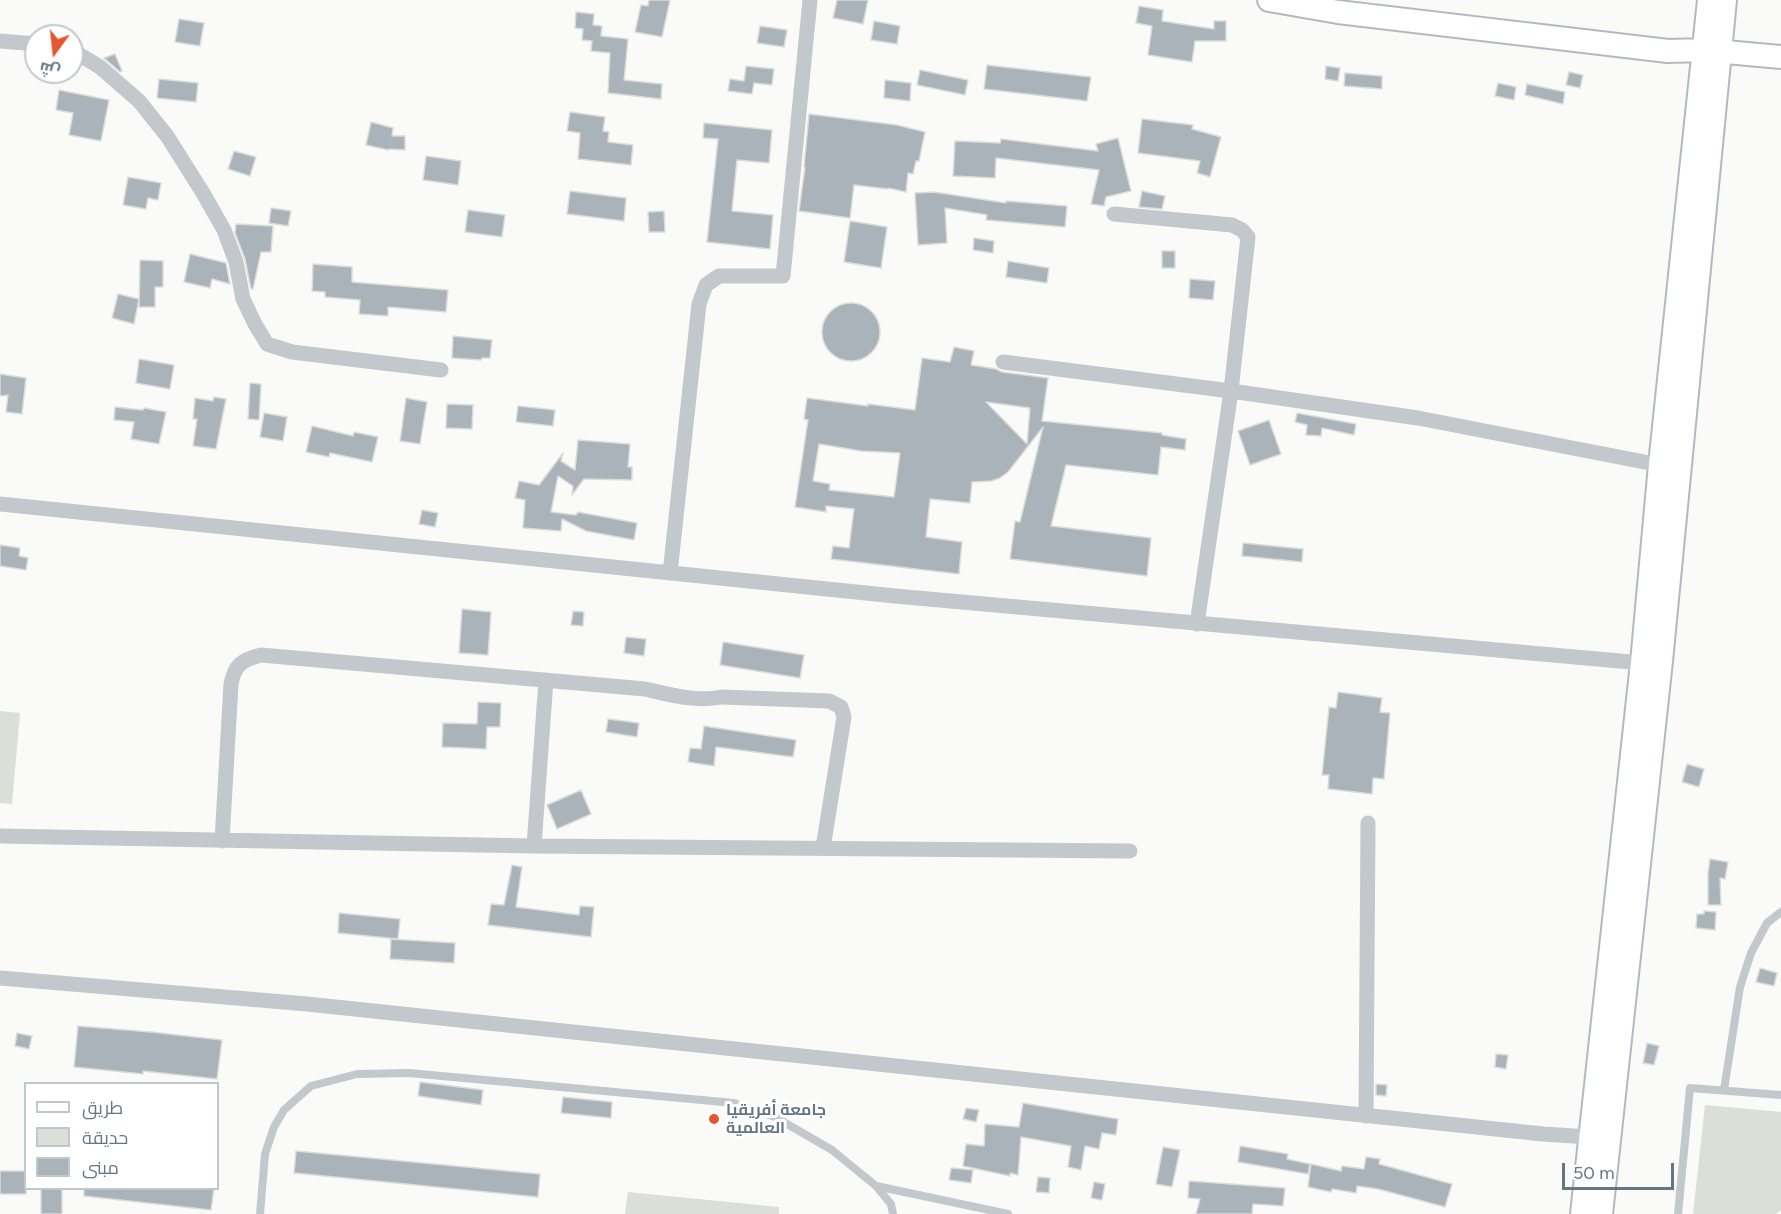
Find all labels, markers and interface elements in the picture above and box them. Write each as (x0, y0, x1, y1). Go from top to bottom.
north arrow (24, 24, 84, 84)
text: ش (37, 58, 62, 82)
legend (24, 1082, 219, 1190)
text: طريق (82, 1097, 123, 1119)
place label: جامعة أفريقيا العالمية (726, 1100, 826, 1138)
marker: جامعة أفريقيا العالمية (707, 1112, 721, 1126)
text: حديقة (82, 1127, 128, 1149)
scale bar (1565, 1151, 1678, 1189)
text: مبنى (82, 1157, 119, 1179)
text: 50 m (1573, 1162, 1615, 1184)

